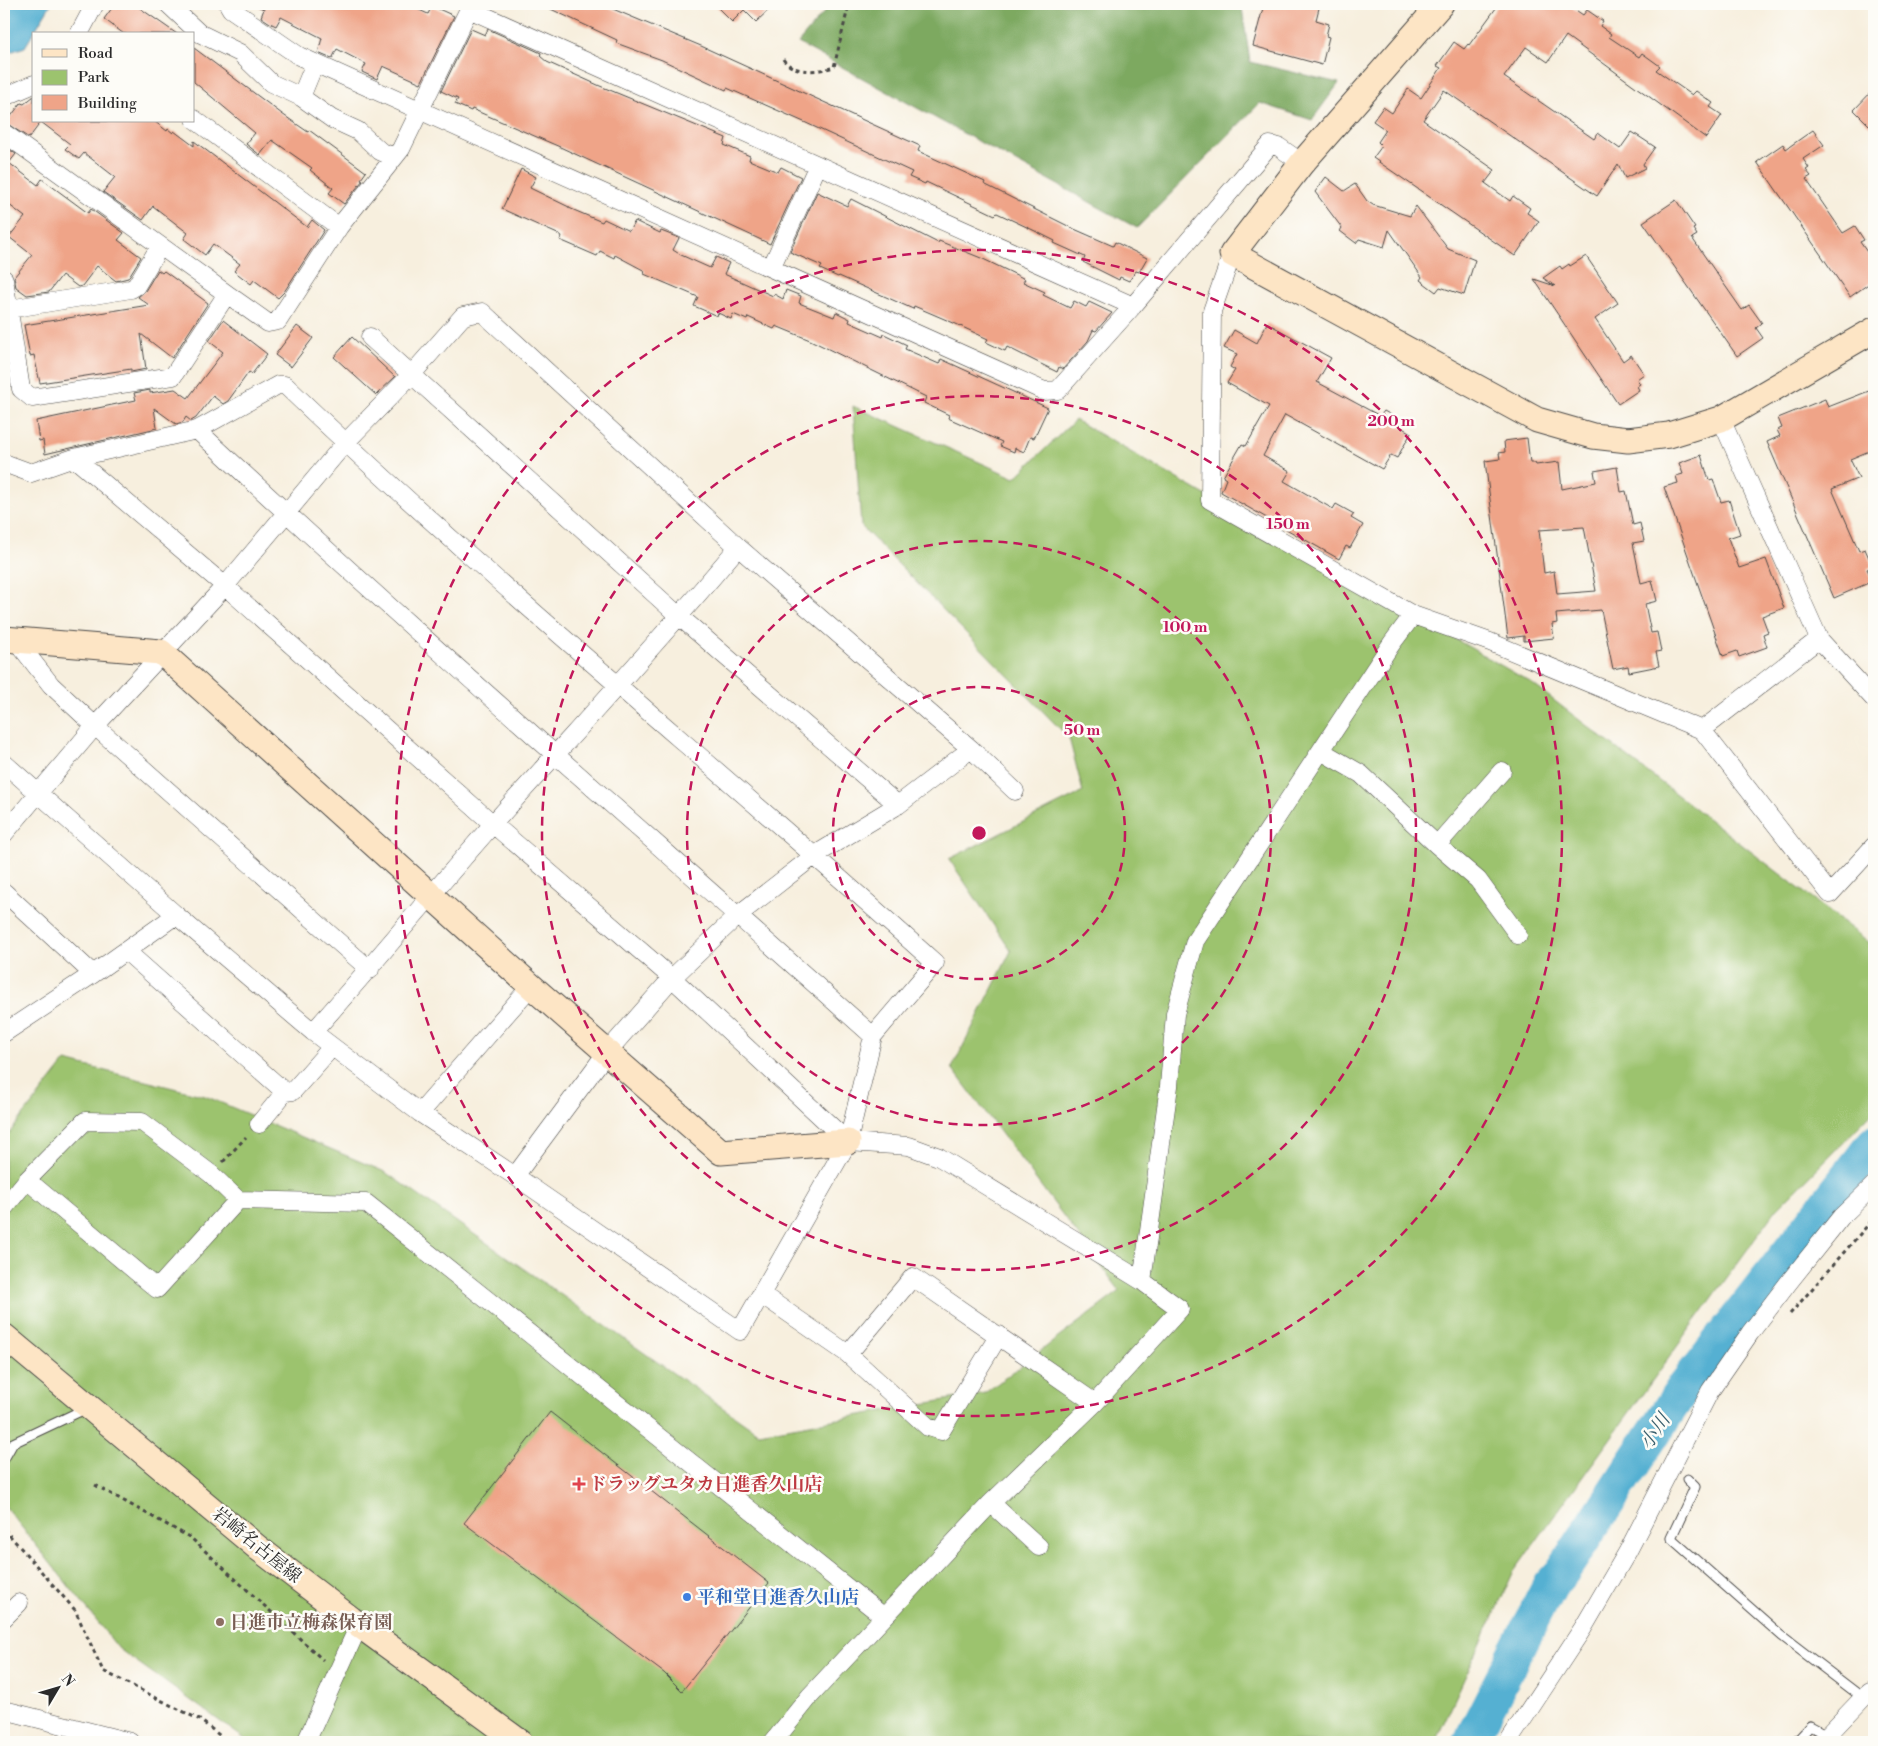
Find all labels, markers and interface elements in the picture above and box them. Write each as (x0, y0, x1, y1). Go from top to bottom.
legend (32, 32, 195, 122)
text: Road (78, 44, 113, 63)
text: Park (78, 68, 110, 87)
text: Building (77, 94, 137, 113)
text: 200 m (1367, 412, 1415, 431)
text: 150 m (1266, 515, 1310, 534)
text: 100 m (1163, 618, 1208, 637)
text: 50 m (1064, 721, 1100, 740)
centre of rings (970, 824, 988, 842)
water label: 小川 (1634, 1407, 1677, 1454)
place label: ドラッグユタカ日進香久山店 (589, 1473, 822, 1496)
marker: ドラッグユタカ日進香久山店 (573, 1478, 585, 1490)
street label: 岩崎名古屋線 (207, 1502, 306, 1588)
place label: 平和堂日進香久山店 (697, 1586, 859, 1609)
marker: 平和堂日進香久山店 (681, 1591, 693, 1603)
place label: 日進市立梅森保育園 (230, 1611, 392, 1634)
marker: 日進市立梅森保育園 (214, 1616, 226, 1628)
north arrow (32, 1664, 82, 1714)
text: N (57, 1671, 78, 1691)

